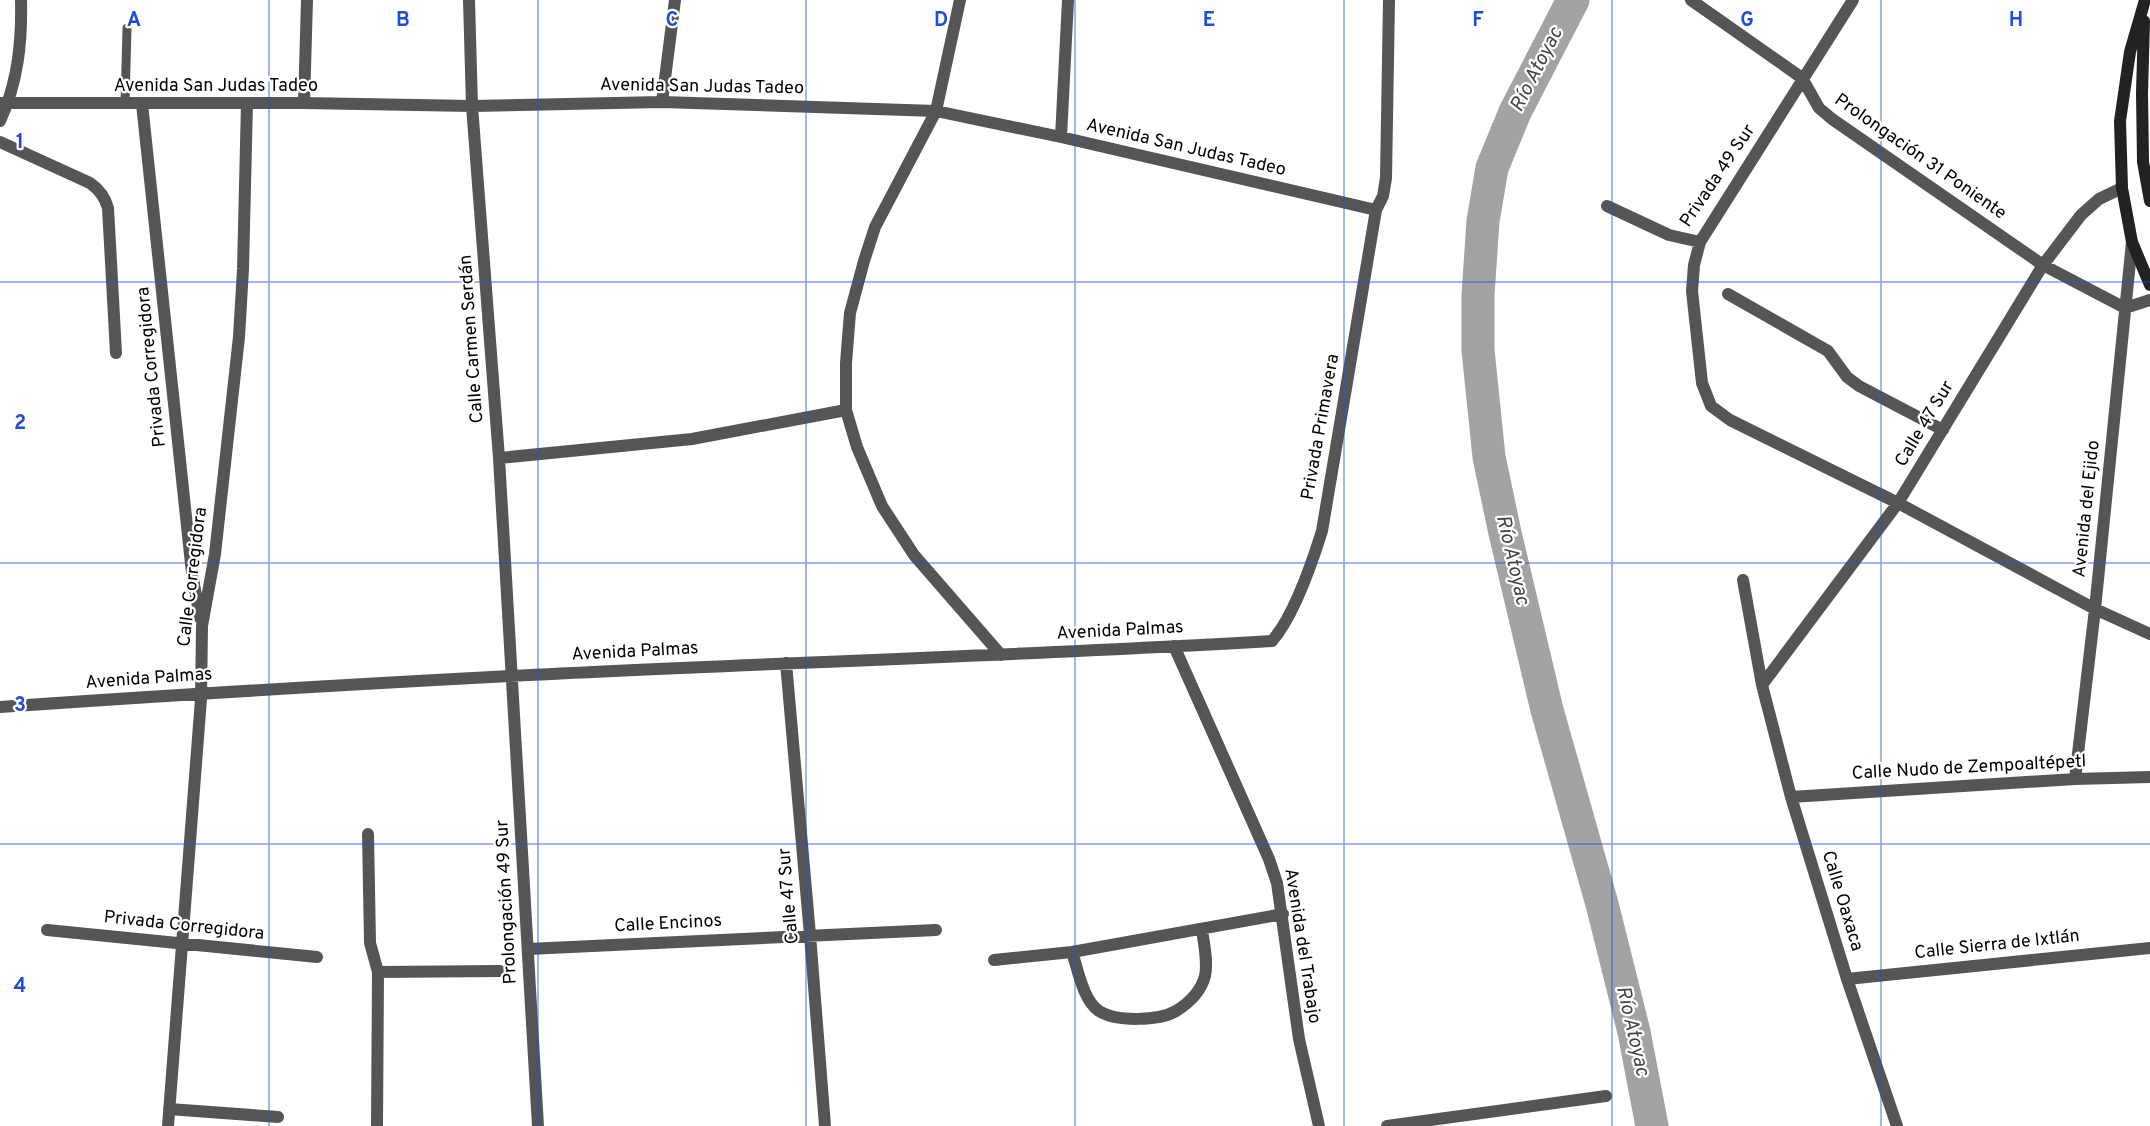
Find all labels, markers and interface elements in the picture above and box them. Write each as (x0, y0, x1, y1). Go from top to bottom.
text: A (127, 8, 141, 34)
text: B (396, 8, 410, 34)
text: C (666, 8, 678, 34)
text: D (934, 8, 948, 34)
text: E (1203, 8, 1215, 34)
text: F (1472, 8, 1484, 34)
text: G (1740, 8, 1754, 34)
text: H (2009, 8, 2023, 34)
water label: Río Atoyac (1505, 23, 1570, 117)
street label: Avenida San Judas Tadeo (600, 74, 804, 100)
street label: Avenida San Judas Tadeo (114, 75, 318, 98)
street label: Prolongación 31 Poniente (1830, 89, 2010, 225)
street label: Avenida San Judas Tadeo (1084, 114, 1288, 182)
street label: Privada 49 Sur (1675, 120, 1761, 232)
text: 1 (16, 130, 24, 156)
street label: Calle Carmen Serdán (455, 254, 489, 424)
street label: Privada Corregidora (132, 286, 172, 448)
street label: Privada Primavera (1297, 352, 1345, 502)
street label: Calle 47 Sur (1890, 377, 1960, 471)
text: 2 (14, 411, 26, 437)
street label: Avenida del Ejido (2068, 439, 2106, 579)
street label: Calle Corregidora (173, 506, 213, 648)
water label: Río Atoyac (1489, 512, 1535, 608)
street label: Avenida Palmas (1056, 616, 1184, 646)
street label: Avenida Palmas (571, 637, 699, 667)
street label: Avenida Palmas (85, 663, 213, 695)
text: 3 (14, 693, 26, 719)
street label: Calle Nudo de Zempoaltépetl (1851, 750, 2087, 786)
street label: Prolongación 49 Sur (491, 819, 523, 985)
street label: Calle 47 Sur (773, 847, 805, 945)
street label: Calle Oaxaca (1816, 848, 1868, 954)
street label: Avenida del Trabajo (1278, 867, 1326, 1025)
street label: Privada Corregidora (103, 906, 265, 946)
street label: Calle Encinos (614, 910, 722, 938)
street label: Calle Sierra de Ixtlán (1913, 925, 2081, 965)
text: 4 (14, 974, 26, 1000)
water label: Río Atoyac (1609, 983, 1655, 1079)

